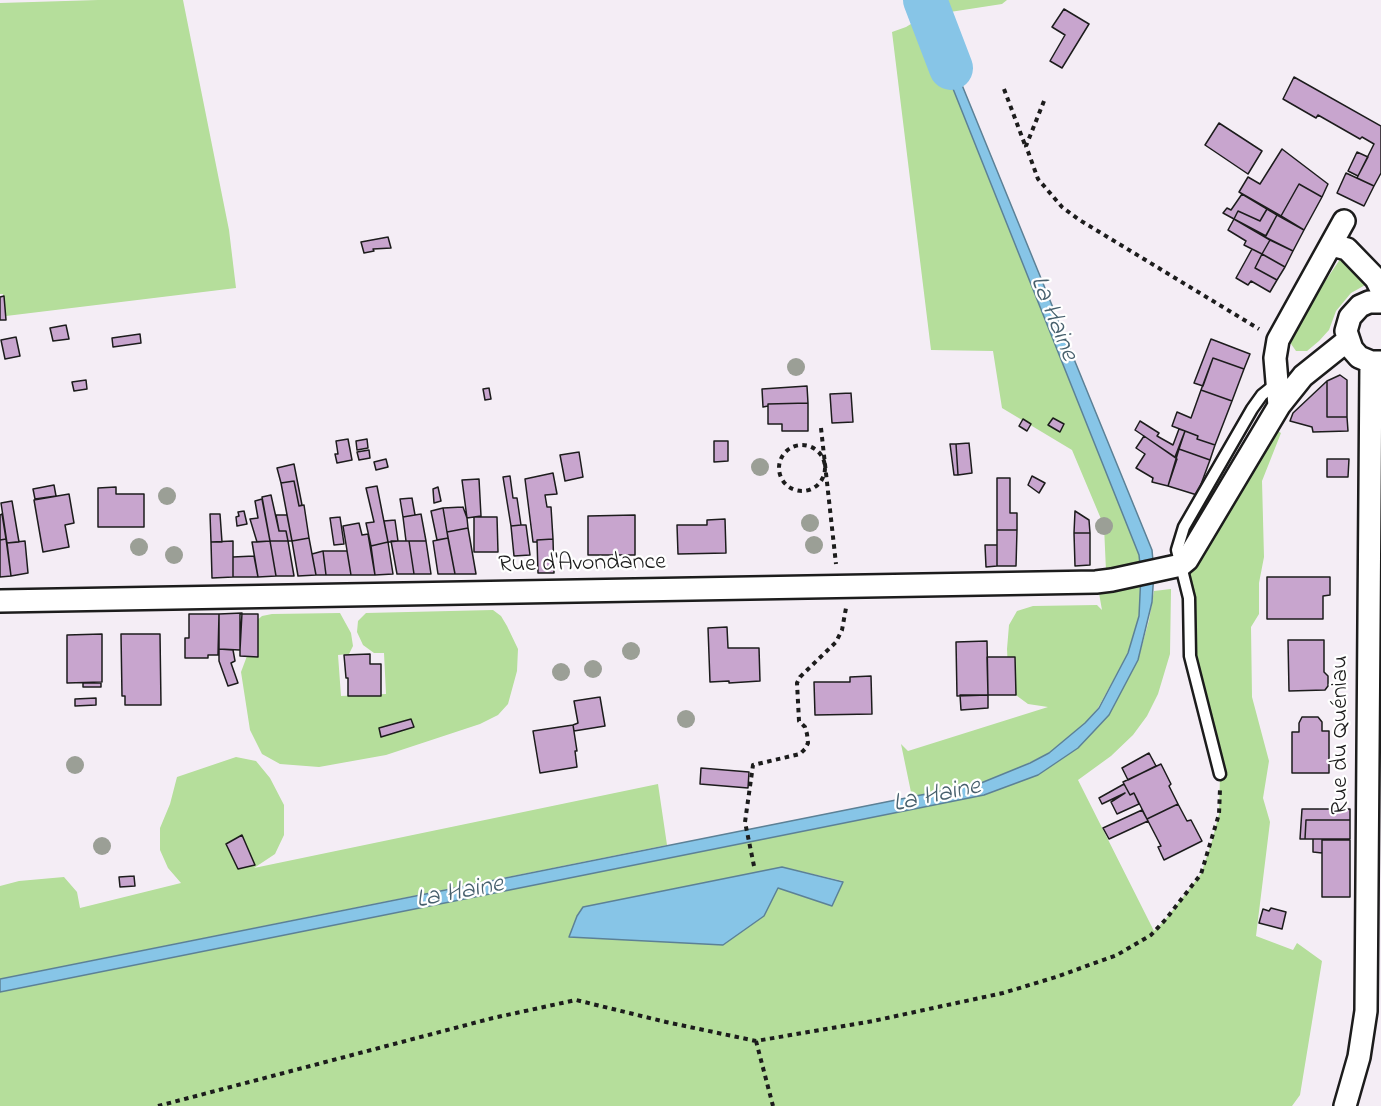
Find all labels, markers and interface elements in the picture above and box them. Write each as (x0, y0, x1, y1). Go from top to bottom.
water label: La Haine (1021, 272, 1083, 366)
street label: Rue d'Avondance (498, 549, 666, 581)
street label: Rue du Quéniau (1328, 655, 1356, 815)
water label: La Haine (890, 773, 984, 821)
water label: La Haine (414, 870, 506, 918)

